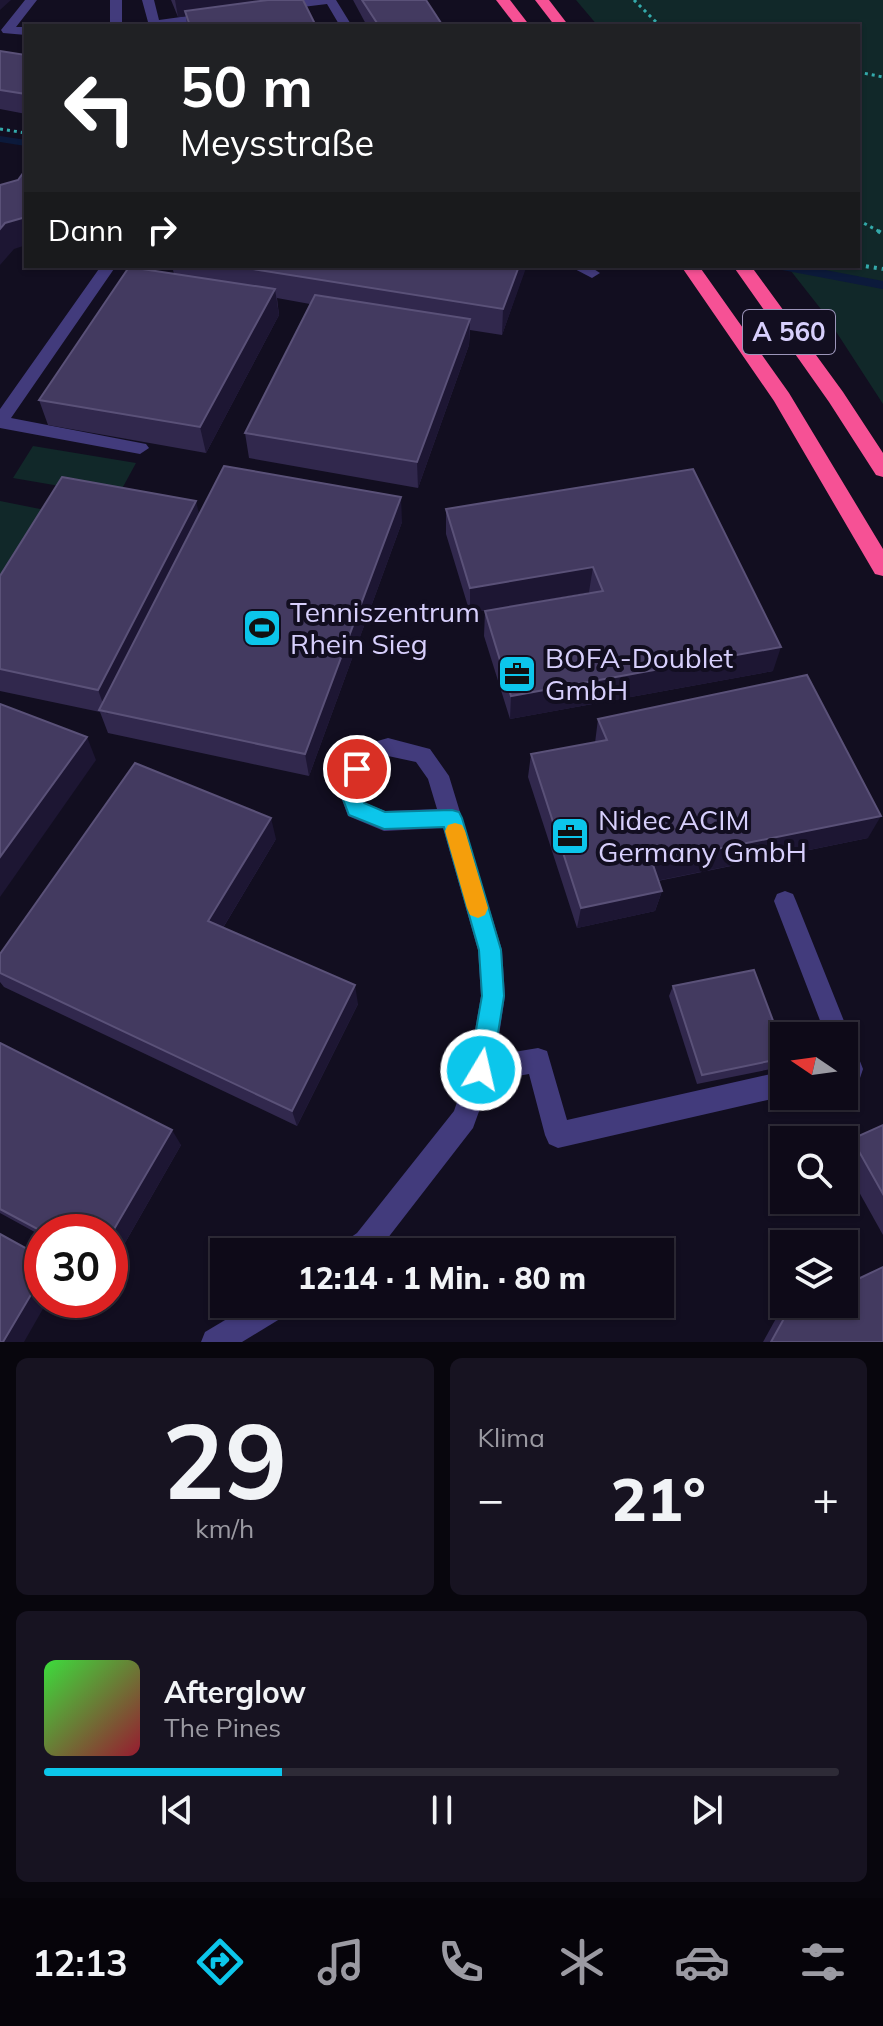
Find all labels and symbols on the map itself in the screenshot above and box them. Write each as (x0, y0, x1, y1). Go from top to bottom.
road number: A 560 (743, 310, 835, 354)
place label: Tenniszentrum Rhein Sieg (290, 594, 480, 661)
sports icon: Tenniszentrum Rhein Sieg (241, 607, 283, 649)
place label: BOFA-Doublet GmbH (545, 640, 734, 707)
office icon: BOFA-Doublet GmbH (496, 653, 538, 695)
pin (323, 735, 391, 803)
place label: Nidec ACIM Germany GmbH (598, 802, 807, 869)
office icon: Nidec ACIM Germany GmbH (549, 815, 591, 857)
north arrow (770, 1022, 858, 1110)
position arrow (439, 1028, 523, 1112)
speed limit sign: 30 (24, 1214, 128, 1318)

